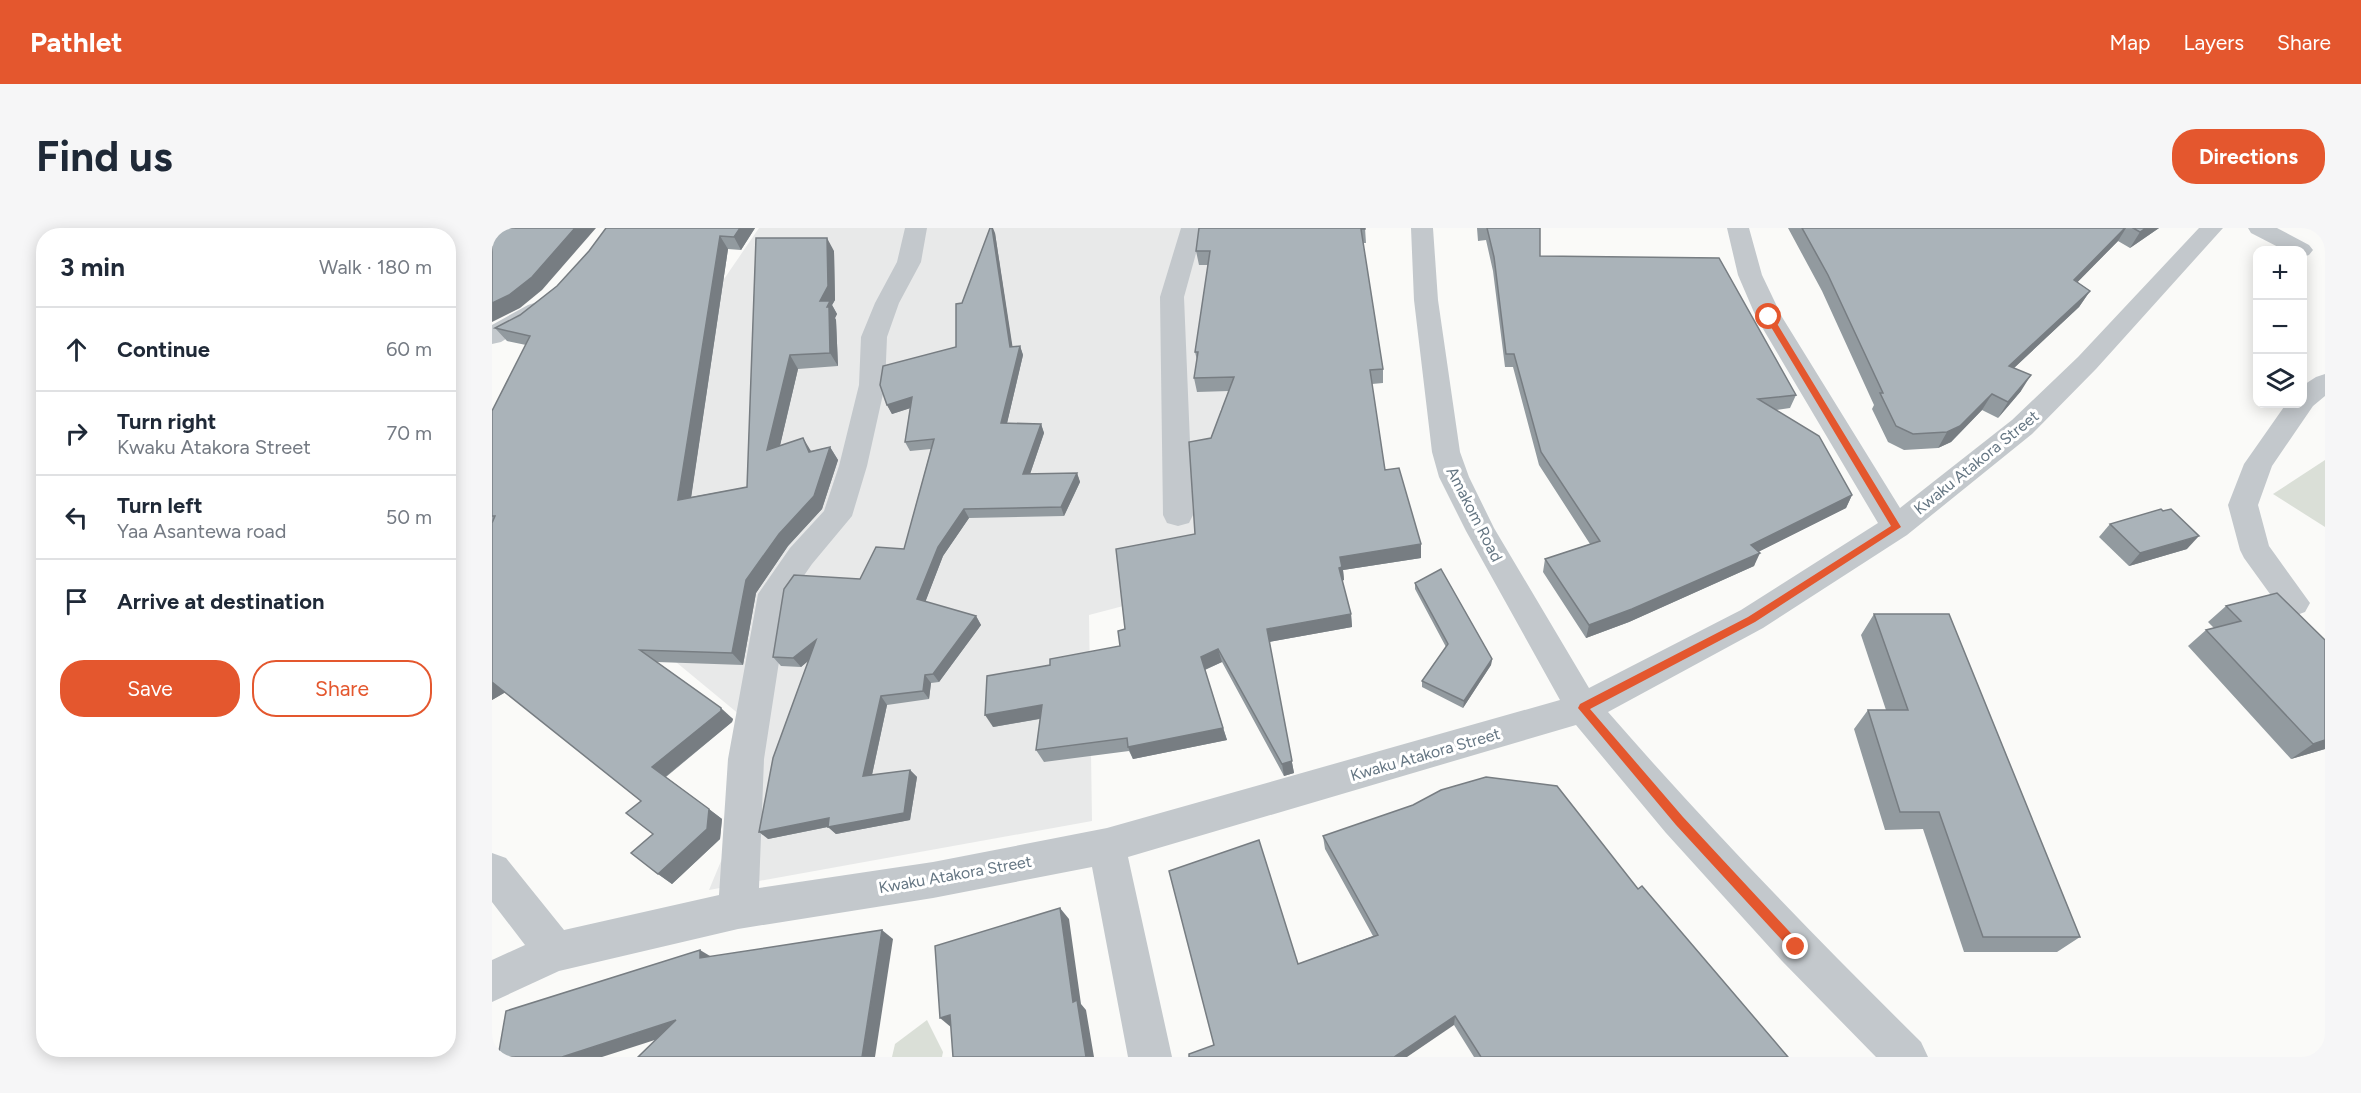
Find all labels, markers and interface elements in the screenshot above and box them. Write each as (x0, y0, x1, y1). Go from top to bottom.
text: Pathlet (30, 25, 122, 59)
text: Map (2110, 30, 2150, 55)
text: Layers (2183, 30, 2244, 55)
text: Share (2277, 30, 2331, 55)
button: Directions (2172, 129, 2325, 184)
text: Find us (36, 131, 173, 182)
map controls (2253, 246, 2307, 408)
button: + (2253, 246, 2307, 300)
text: 3 min (60, 251, 125, 283)
text: Walk · 180 m (319, 255, 432, 279)
button: − (2253, 300, 2307, 354)
route start (1755, 303, 1781, 329)
icon: ahead (60, 333, 93, 366)
text: Continue (117, 336, 210, 363)
text: 60 m (386, 337, 432, 361)
button: layers (2253, 354, 2307, 408)
street label: Kwaku Atakora Street (1910, 406, 2043, 519)
text: Turn right (117, 408, 216, 435)
icon: right (60, 417, 93, 450)
text: 70 m (386, 421, 432, 445)
text: Kwaku Atakora Street (117, 435, 311, 459)
street label: Amakom Road (1443, 464, 1507, 565)
text: Turn left (117, 492, 203, 519)
icon: left (60, 501, 93, 534)
text: 50 m (386, 505, 432, 529)
text: Yaa Asantewa road (117, 519, 286, 543)
icon: arrive (60, 585, 93, 618)
text: Arrive at destination (117, 588, 325, 615)
button: Save (60, 660, 240, 717)
button: Share (252, 660, 432, 717)
street label: Kwaku Atakora Street (1348, 724, 1502, 785)
street label: Kwaku Atakora Street (877, 852, 1033, 897)
route end (1782, 933, 1808, 959)

